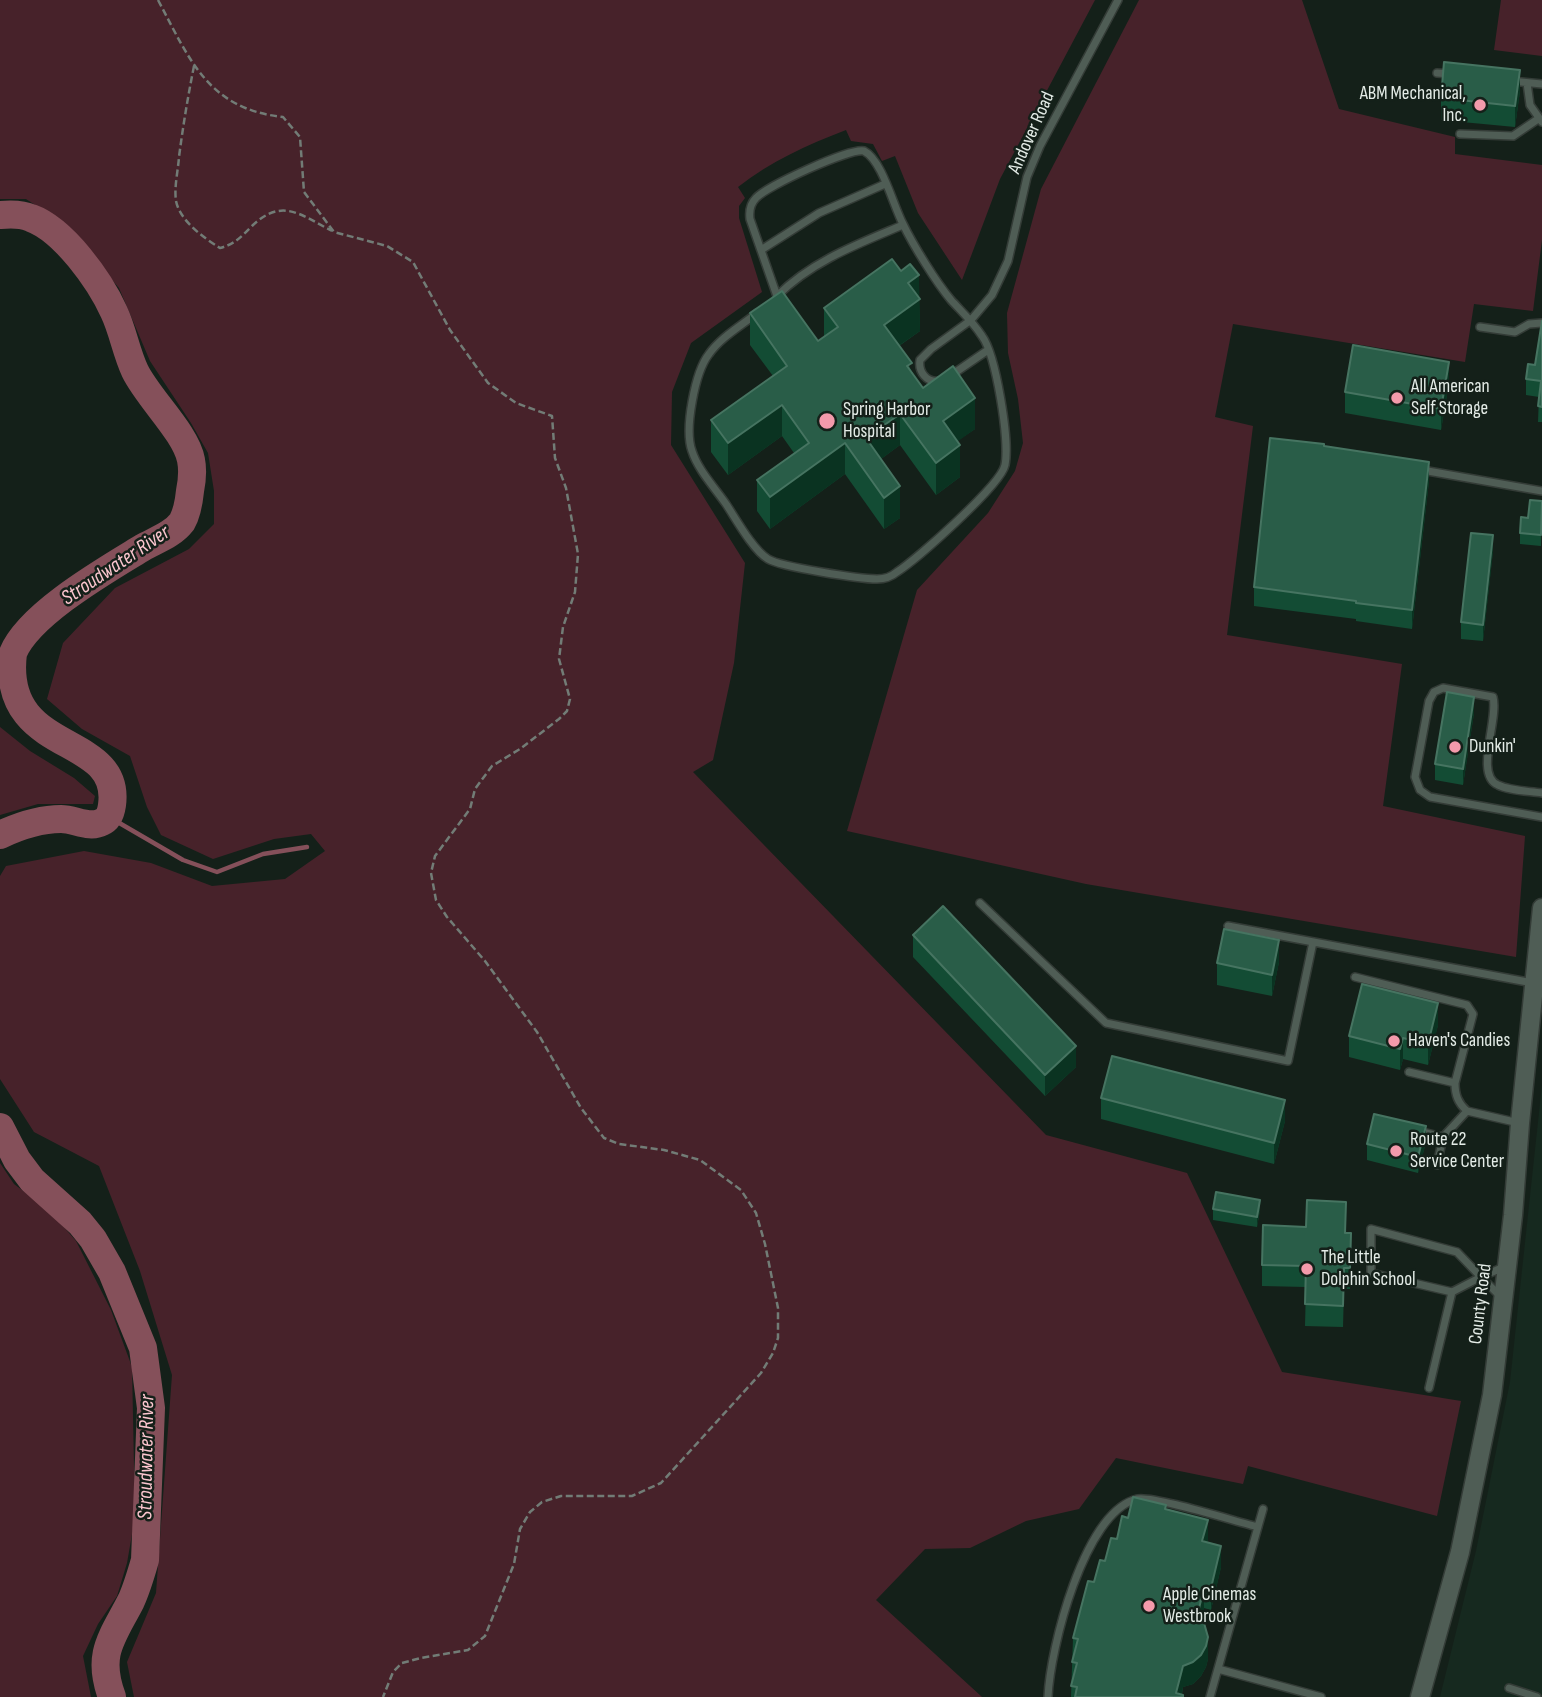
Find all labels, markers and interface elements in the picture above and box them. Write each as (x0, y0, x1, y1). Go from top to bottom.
place label: ABM Mechanical, Inc. (1360, 83, 1466, 127)
street label: Andover Road (1004, 89, 1060, 177)
marker: ABM Mechanical, Inc. (1472, 97, 1488, 113)
place label: All American Self Storage (1411, 376, 1490, 420)
marker: All American Self Storage (1389, 390, 1405, 406)
place label: Spring Harbor Hospital (843, 399, 930, 443)
marker: Spring Harbor Hospital (817, 411, 837, 431)
water label: Stroudwater River (57, 521, 175, 611)
place label: Dunkin' (1469, 736, 1516, 758)
marker: Dunkin' (1447, 739, 1463, 755)
place label: Haven's Candies (1408, 1030, 1510, 1052)
marker: Haven's Candies (1386, 1033, 1402, 1049)
place label: Route 22 Service Center (1410, 1129, 1504, 1173)
marker: Route 22 Service Center (1388, 1143, 1404, 1159)
place label: The Little Dolphin School (1321, 1247, 1416, 1291)
marker: The Little Dolphin School (1299, 1261, 1315, 1277)
street label: County Road (1465, 1262, 1497, 1346)
water label: Stroudwater River (133, 1394, 161, 1520)
place label: Apple Cinemas Westbrook (1163, 1584, 1256, 1628)
marker: Apple Cinemas Westbrook (1141, 1598, 1157, 1614)

